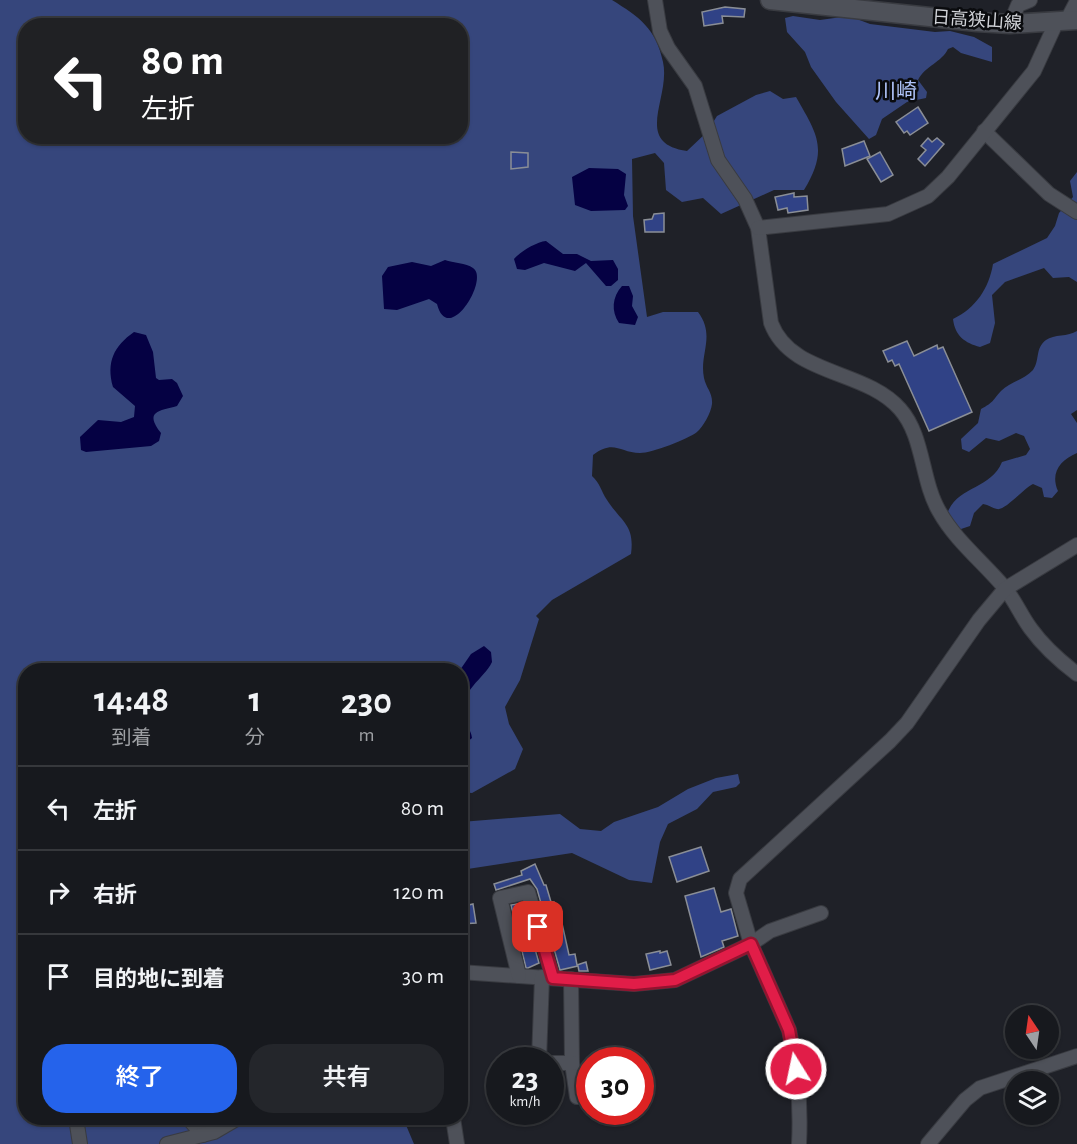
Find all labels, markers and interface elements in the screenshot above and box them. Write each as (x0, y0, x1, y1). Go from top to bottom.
street label: 日高狭山線 (931, 7, 1023, 33)
text: 80 m (141, 40, 224, 82)
icon: left (42, 42, 120, 120)
district label: 川崎 (875, 80, 917, 102)
text: 左折 (141, 96, 195, 123)
text: 14:48 (94, 682, 169, 718)
text: 1 (248, 682, 261, 718)
text: 230 (341, 684, 392, 720)
text: m (358, 725, 374, 745)
text: 到着 (111, 728, 151, 748)
text: 分 (245, 728, 265, 748)
icon: left (42, 792, 75, 825)
text: 80 m (401, 797, 444, 819)
text: 左折 (93, 800, 137, 822)
icon: right (42, 876, 75, 909)
text: 120 m (394, 881, 444, 903)
text: 右折 (93, 884, 137, 906)
pin (512, 901, 563, 952)
icon: arrive (521, 910, 554, 943)
icon: arrive (42, 960, 75, 993)
text: 30 m (402, 965, 444, 987)
text: 目的地に到着 (93, 968, 225, 990)
north arrow (1005, 1005, 1059, 1059)
map controls (1005, 1005, 1059, 1125)
position arrow (764, 1037, 828, 1101)
button: 終了 (42, 1044, 237, 1113)
button: 共有 (249, 1044, 444, 1113)
speed limit sign: 30 (576, 1047, 654, 1125)
text: 23 (511, 1064, 539, 1094)
button: layers (1005, 1071, 1059, 1125)
text: km/h (510, 1094, 540, 1109)

